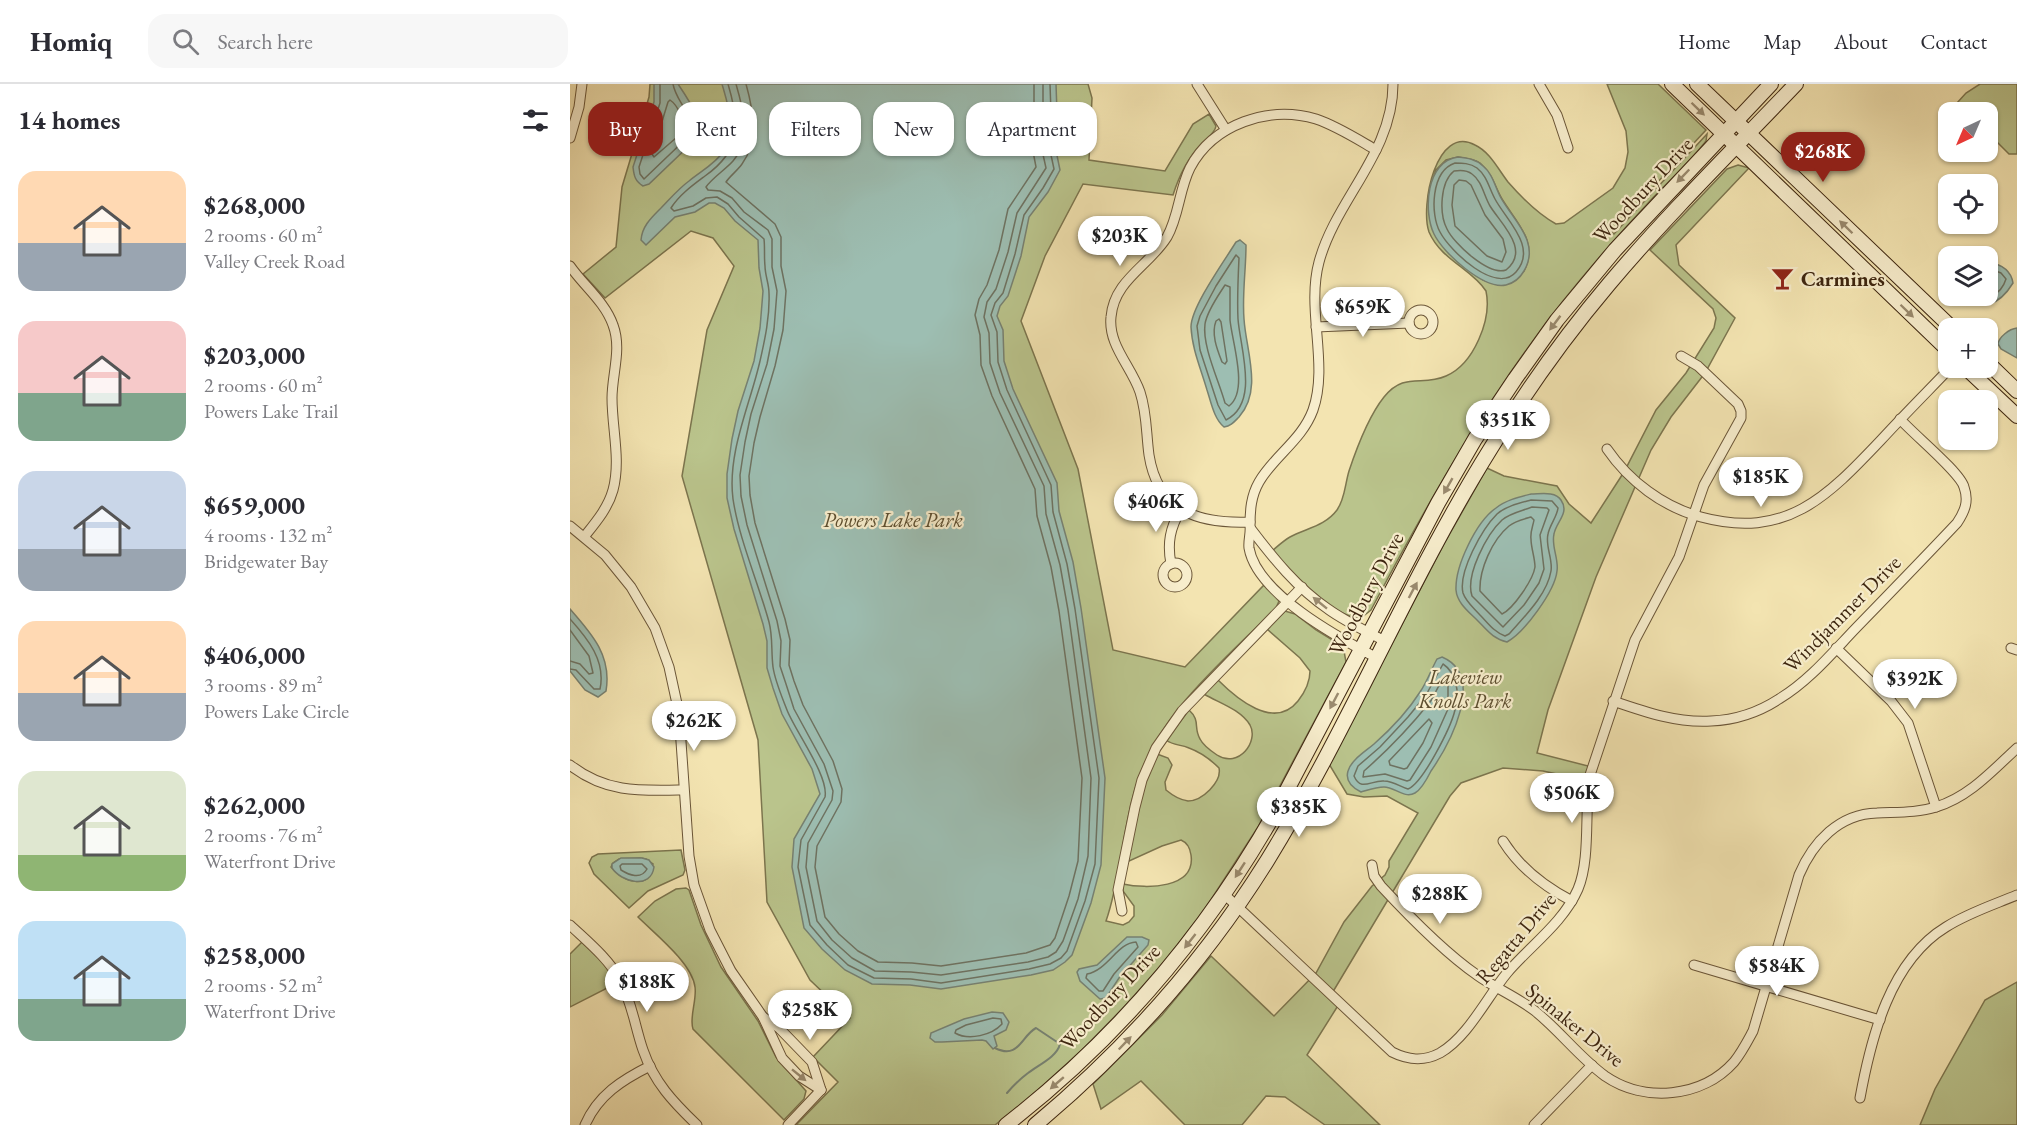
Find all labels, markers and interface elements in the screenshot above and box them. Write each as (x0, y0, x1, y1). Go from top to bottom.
search box (148, 14, 568, 68)
text: Homiq (30, 23, 112, 59)
icon: search (169, 25, 202, 58)
text: Search here (217, 27, 313, 56)
text: Home (1678, 28, 1730, 55)
text: Map (1763, 28, 1801, 55)
text: About (1834, 28, 1887, 55)
text: Contact (1920, 28, 1987, 55)
chip: Buy (588, 102, 663, 156)
chip: Rent (675, 102, 757, 156)
chip: Filters (769, 102, 861, 156)
chip: New (873, 102, 954, 156)
chip: Apartment (966, 102, 1097, 156)
one-way arrow (1690, 102, 1705, 116)
north arrow (1938, 102, 1998, 162)
map controls (1938, 102, 1998, 450)
text: 14 homes (18, 103, 120, 137)
icon: filters (519, 104, 552, 137)
street label: Woodbury Drive (1586, 131, 1699, 248)
pin: $268K (1781, 132, 1865, 183)
text: $268K (1795, 138, 1851, 164)
one-way arrow (1676, 169, 1690, 184)
button: locate (1938, 174, 1998, 234)
text: $268,000 (204, 188, 305, 222)
icon: home (66, 195, 138, 267)
pin: $203K (1078, 216, 1162, 267)
one-way arrow (1839, 220, 1854, 234)
text: 2 rooms · 60 m² (204, 222, 323, 248)
text: $203K (1092, 222, 1148, 248)
button: layers (1938, 246, 1998, 306)
text: Valley Creek Road (204, 248, 345, 274)
place label: Carmines (1801, 265, 1885, 292)
bar icon: Carmines (1770, 266, 1796, 292)
pin: $659K (1321, 287, 1405, 338)
text: $659K (1335, 293, 1391, 319)
one-way arrow (1900, 303, 1914, 317)
one-way arrow (1549, 315, 1562, 331)
button: + (1938, 318, 1998, 378)
text: $203,000 (204, 338, 305, 372)
icon: home (66, 345, 138, 417)
text: 2 rooms · 60 m² (204, 372, 323, 398)
button: − (1938, 390, 1998, 450)
text: Powers Lake Trail (204, 398, 338, 424)
pin: $351K (1466, 400, 1550, 451)
text: $351K (1480, 406, 1536, 432)
pin: $185K (1719, 457, 1803, 508)
text: $185K (1733, 463, 1789, 489)
one-way arrow (1443, 478, 1453, 495)
pin: $406K (1114, 482, 1198, 533)
text: $659,000 (204, 488, 305, 522)
text: $406K (1128, 488, 1184, 514)
icon: home (66, 495, 138, 567)
park label: Powers Lake Park (823, 506, 963, 533)
text: 4 rooms · 132 m² (204, 522, 332, 548)
street label: Woodbury Drive (1322, 528, 1409, 660)
text: Bridgewater Bay (204, 548, 328, 574)
street label: Windjammer Drive (1777, 549, 1906, 678)
one-way arrow (1408, 581, 1418, 598)
one-way arrow (1312, 597, 1327, 609)
text: $406,000 (204, 638, 305, 672)
icon: home (66, 645, 138, 717)
pin: $392K (1873, 659, 1957, 710)
park label: Lakeview Knolls Park (1417, 663, 1512, 714)
text: $392K (1887, 665, 1943, 691)
text: 3 rooms · 89 m² (204, 672, 323, 698)
one-way arrow (1329, 693, 1339, 710)
text: Powers Lake Circle (204, 698, 349, 724)
pin: $262K (652, 701, 736, 752)
text: $262K (666, 707, 722, 733)
pin: $506K (1530, 773, 1614, 824)
text: $506K (1544, 779, 1600, 805)
pin: $385K (1257, 787, 1341, 838)
text: $262,000 (204, 788, 305, 822)
text: $385K (1271, 793, 1327, 819)
icon: home (66, 795, 138, 867)
text: 2 rooms · 76 m² (204, 822, 323, 848)
text: Waterfront Drive (204, 848, 336, 874)
one-way arrow (1234, 861, 1246, 877)
pin: $288K (1398, 874, 1482, 925)
text: $288K (1412, 880, 1468, 906)
street label: Regatta Drive (1470, 886, 1562, 989)
one-way arrow (1184, 933, 1196, 948)
text: $258,000 (204, 938, 305, 972)
street label: Woodbury Drive (1053, 938, 1166, 1055)
icon: home (66, 945, 138, 1017)
pin: $584K (1735, 946, 1819, 997)
text: $584K (1749, 952, 1805, 978)
pin: $188K (605, 962, 689, 1013)
text: $188K (619, 968, 675, 994)
text: 2 rooms · 52 m² (204, 972, 323, 998)
street label: Spinaker Drive (1520, 977, 1630, 1073)
pin: $258K (768, 990, 852, 1041)
text: $258K (782, 996, 838, 1022)
text: Waterfront Drive (204, 998, 336, 1024)
one-way arrow (1117, 1036, 1131, 1050)
one-way arrow (791, 1068, 807, 1081)
one-way arrow (1049, 1076, 1064, 1090)

